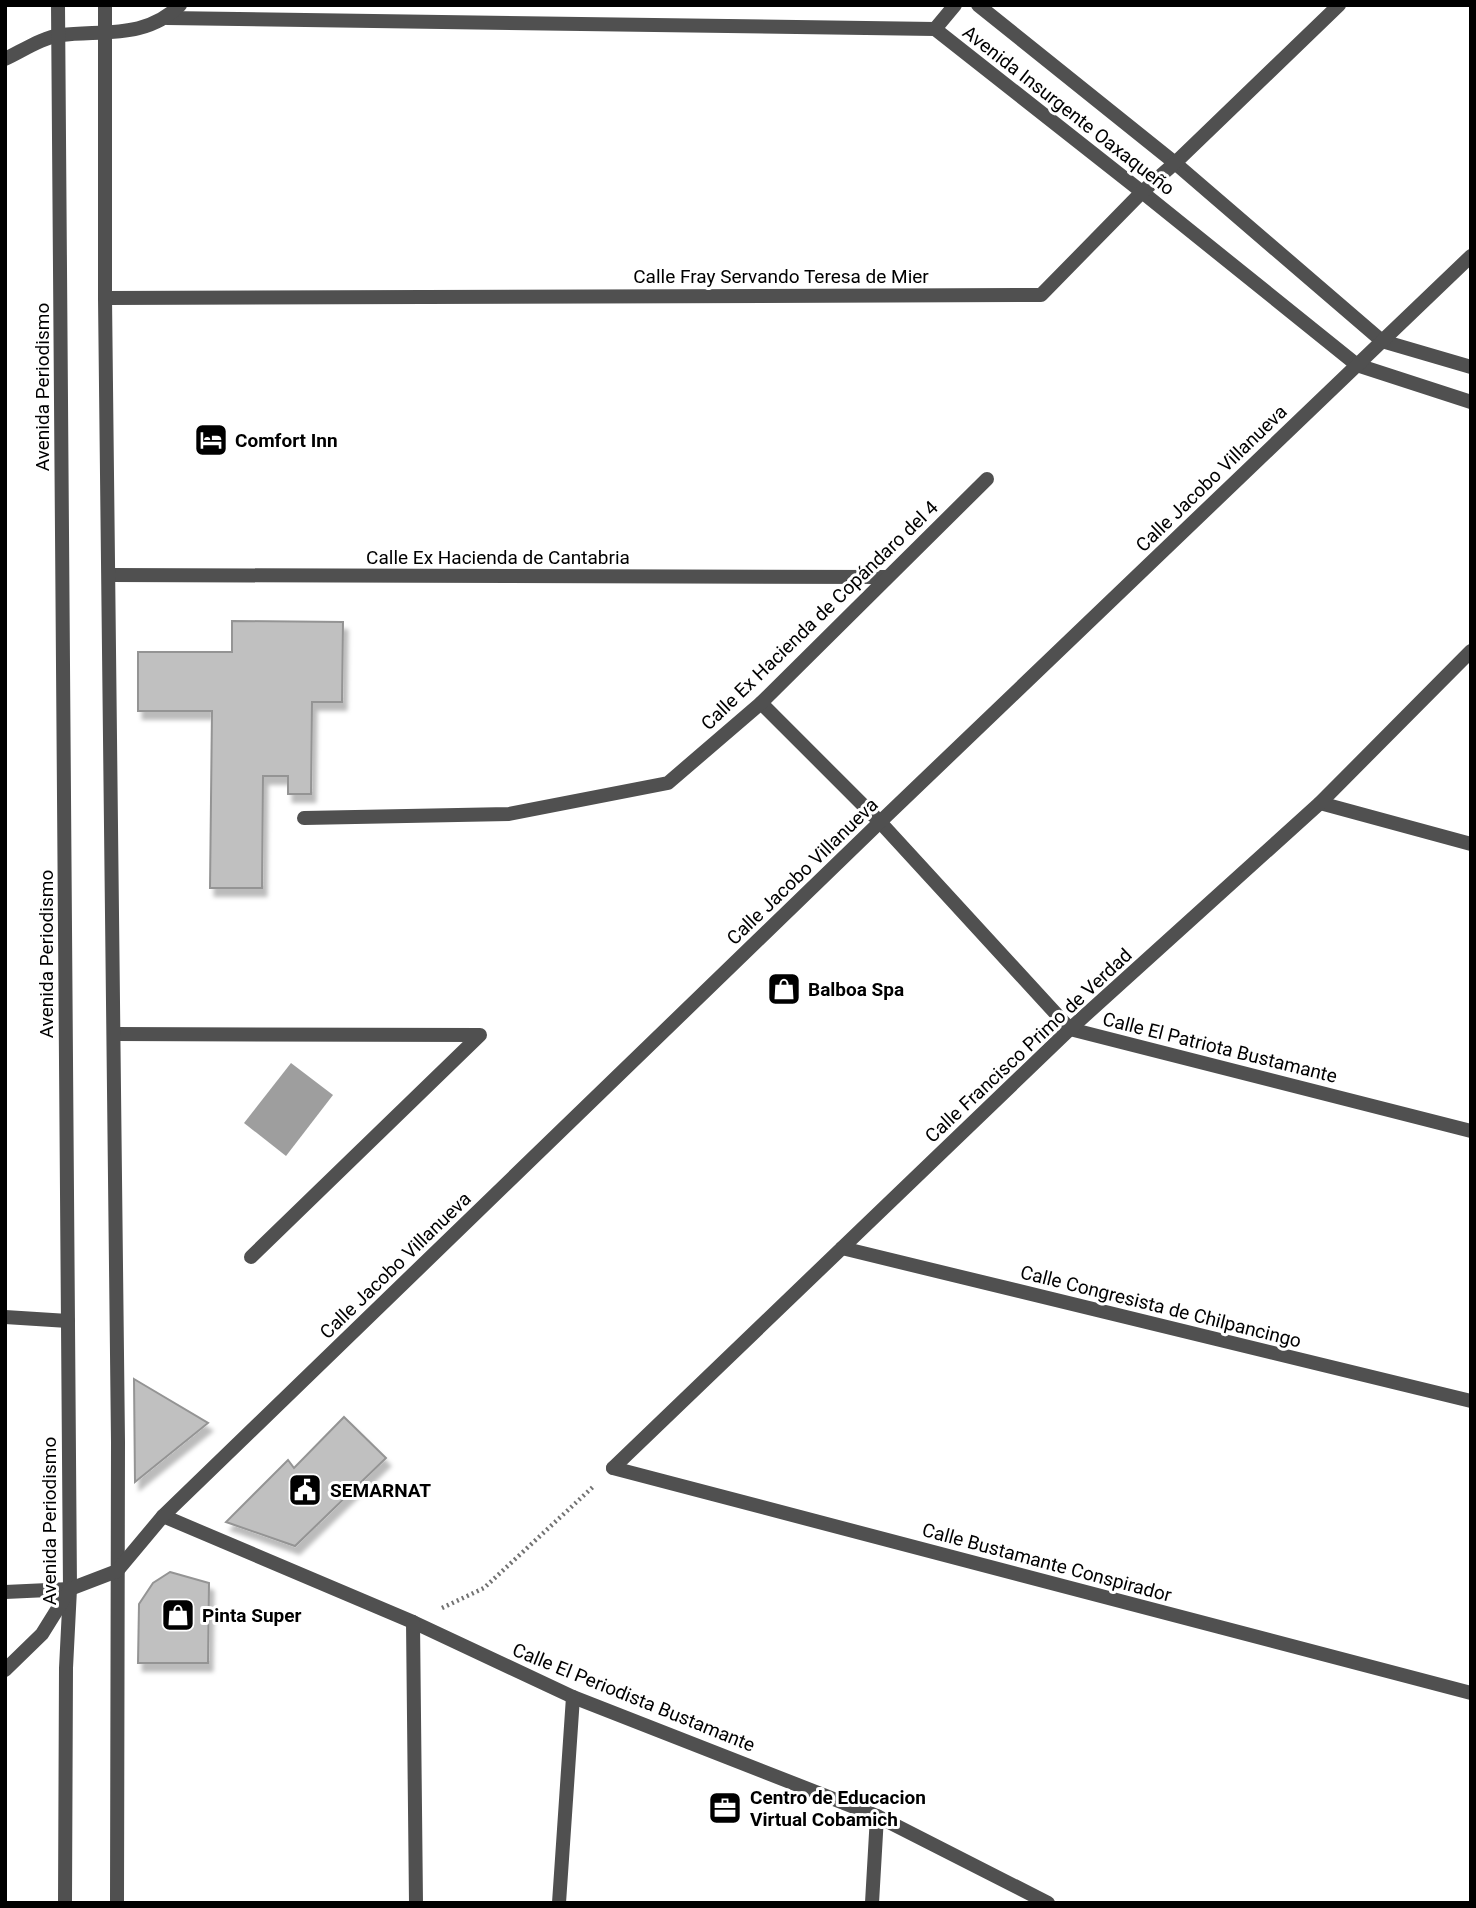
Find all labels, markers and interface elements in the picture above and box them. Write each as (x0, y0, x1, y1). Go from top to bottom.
street label: Avenida Insurgente Oaxaqueño (958, 21, 1179, 200)
street label: Calle Fray Servando Teresa de Mier (633, 265, 929, 288)
street label: Avenida Periodismo (31, 303, 54, 471)
street label: Calle Jacobo Villanueva (1131, 400, 1292, 557)
hotel icon: Comfort Inn (192, 421, 230, 459)
place label: Comfort Inn (235, 429, 338, 452)
street label: Calle Ex Hacienda de Copándaro del 4 (696, 496, 943, 735)
street label: Calle Ex Hacienda de Cantabria (366, 546, 630, 569)
street label: Calle Jacobo Villanueva (722, 793, 883, 950)
street label: Avenida Periodismo (35, 870, 58, 1038)
street label: Calle Francisco Primo de Verdad (920, 943, 1136, 1147)
shop icon: Balboa Spa (765, 970, 803, 1008)
place label: Balboa Spa (808, 978, 904, 1001)
street label: Calle El Patriota Bustamante (1100, 1007, 1340, 1088)
street label: Calle Jacobo Villanueva (315, 1187, 476, 1344)
street label: Calle Congresista de Chilpancingo (1018, 1260, 1304, 1353)
street label: Avenida Periodismo (38, 1437, 61, 1605)
public building icon: SEMARNAT (286, 1471, 324, 1509)
place label: SEMARNAT (330, 1479, 431, 1502)
street label: Calle Bustamante Conspirador (920, 1518, 1175, 1607)
shop icon: Pinta Super (159, 1596, 197, 1634)
place label: Pinta Super (202, 1604, 302, 1627)
street label: Calle El Periodista Bustamante (509, 1638, 758, 1757)
place label: Centro de Educacion Virtual Cobamich (750, 1786, 926, 1831)
office icon: Centro de Educacion Virtual Cobamich (706, 1789, 744, 1827)

